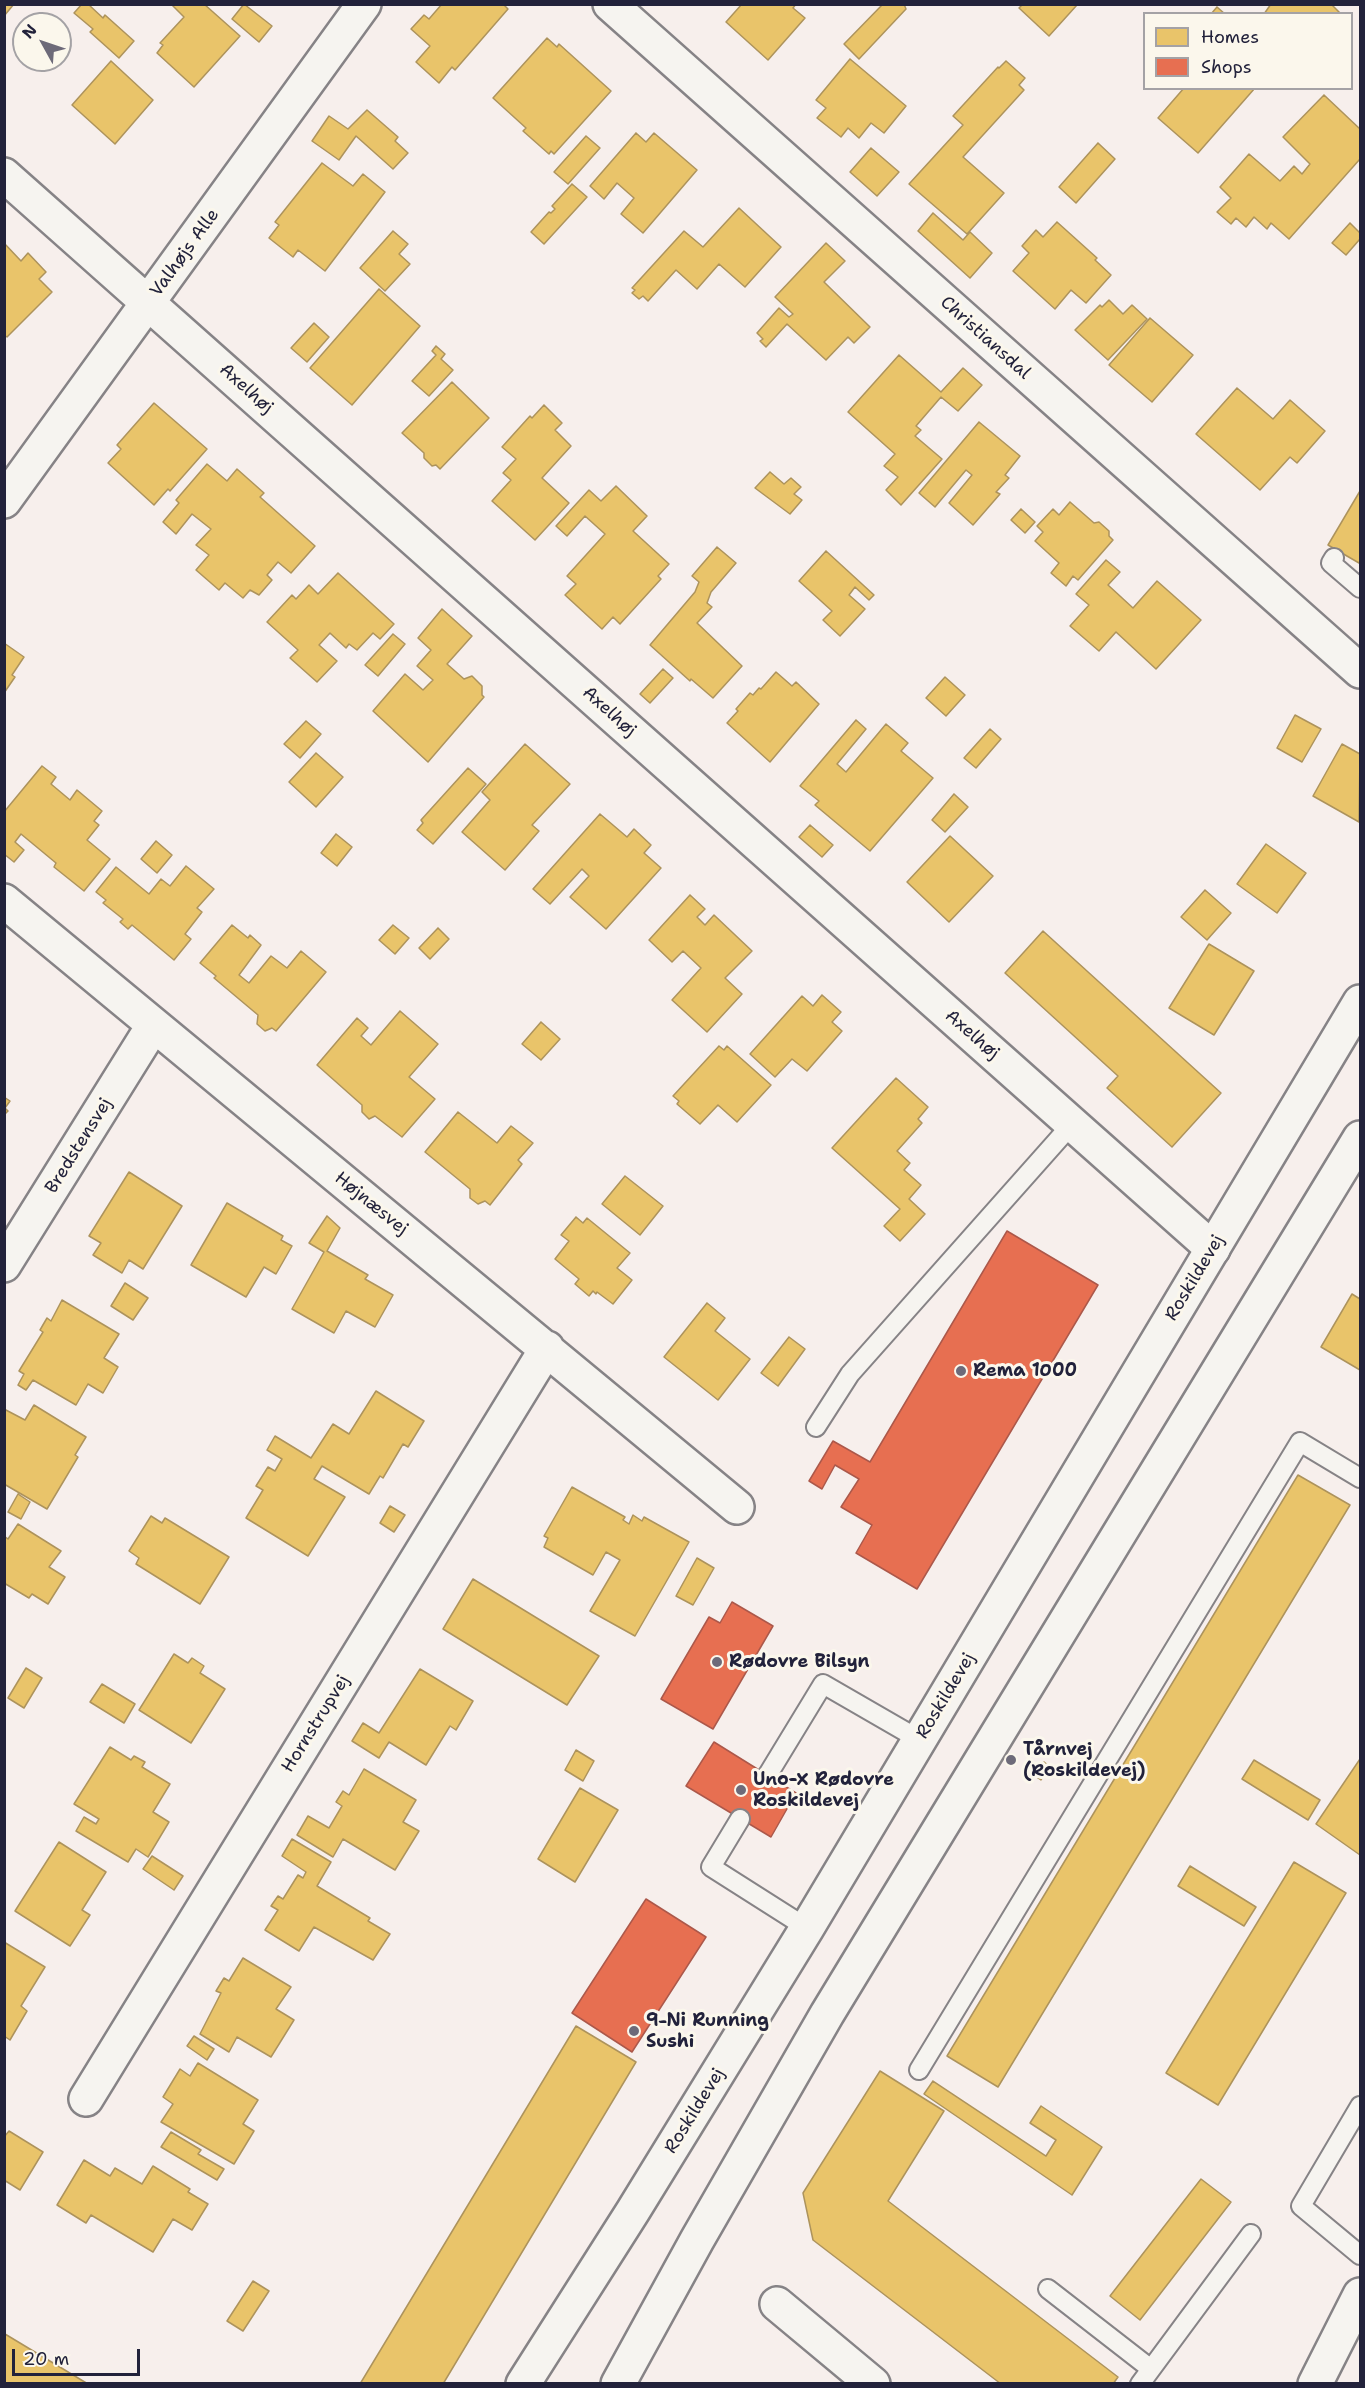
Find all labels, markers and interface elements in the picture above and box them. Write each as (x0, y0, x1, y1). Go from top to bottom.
north arrow (12, 12, 72, 72)
legend (1143, 12, 1353, 90)
text: N (17, 20, 41, 43)
text: Homes (1201, 25, 1259, 49)
text: Shops (1201, 55, 1252, 79)
street label: Valhøjs Alle (146, 205, 224, 301)
street label: Christiansdal (935, 292, 1035, 384)
street label: Axelhøj (215, 359, 277, 419)
street label: Axelhøj (578, 682, 640, 742)
street label: Axelhøj (940, 1005, 1004, 1065)
street label: Bredstensvej (41, 1094, 117, 1198)
street label: Højnæsvej (330, 1168, 412, 1240)
street label: Roskildevej (1161, 1231, 1229, 1325)
place label: Rema 1000 (973, 1360, 1077, 1382)
marker: Rema 1000 (954, 1364, 968, 1378)
street label: Roskildevej (912, 1649, 980, 1743)
place label: Rødovre Bilsyn (729, 1651, 870, 1673)
marker: Rødovre Bilsyn (710, 1655, 724, 1669)
street label: Hornstrupvej (277, 1671, 355, 1777)
place label: Tårnvej (Roskildevej) (1023, 1739, 1145, 1782)
marker: Tårnvej (Roskildevej) (1004, 1753, 1018, 1767)
place label: Uno-X Rødovre Roskildevej (753, 1769, 894, 1812)
marker: Uno-X Rødovre Roskildevej (734, 1783, 748, 1797)
place label: 9-Ni Running Sushi (646, 2010, 769, 2052)
marker: 9-Ni Running Sushi (627, 2024, 641, 2038)
street label: Roskildevej (660, 2064, 730, 2158)
scale bar (15, 2337, 142, 2375)
text: 20 m (23, 2347, 69, 2371)

